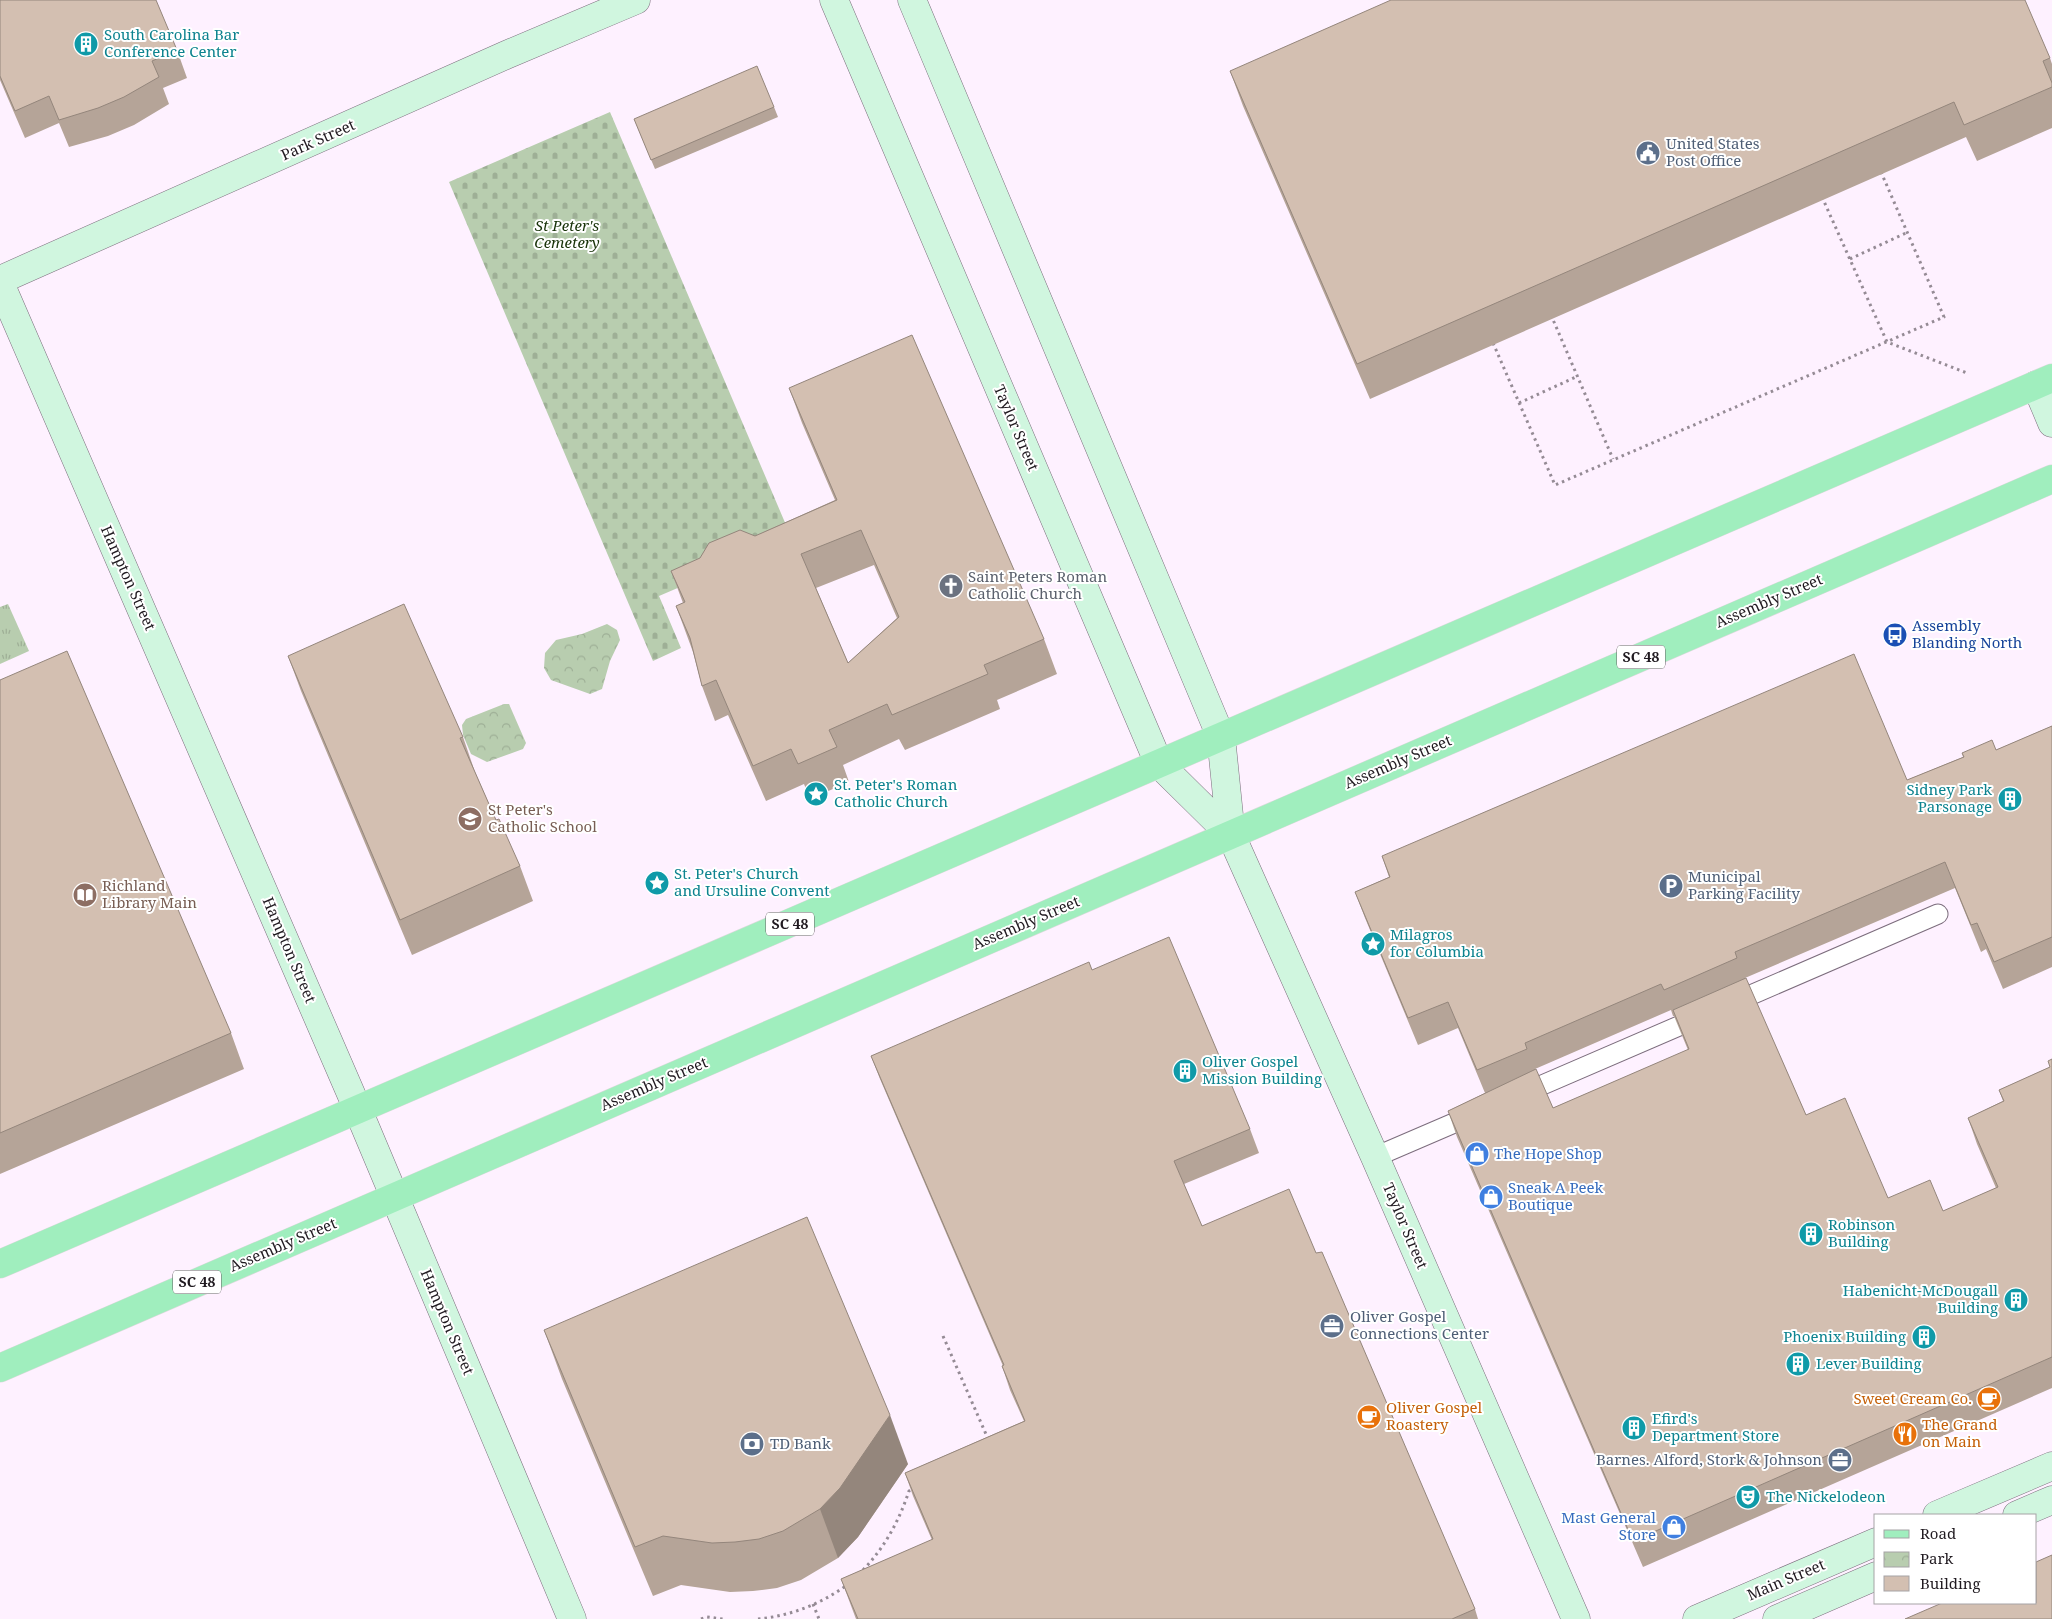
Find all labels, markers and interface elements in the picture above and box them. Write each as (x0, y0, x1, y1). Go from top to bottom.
place label: South Carolina Bar Conference Center (104, 24, 239, 61)
building icon: South Carolina Bar Conference Center (73, 31, 99, 57)
street label: Park Street (277, 114, 358, 164)
place label: United States Post Office (1666, 133, 1760, 170)
public building icon: United States Post Office (1635, 140, 1661, 166)
park label: St Peter's Cemetery (534, 215, 600, 252)
street label: Taylor Street (990, 382, 1044, 474)
street label: Hampton Street (97, 522, 161, 633)
place label: Saint Peters Roman Catholic Church (968, 566, 1107, 603)
street label: Assembly Street (1712, 569, 1825, 632)
church icon: Saint Peters Roman Catholic Church (938, 573, 964, 599)
place label: Assembly Blanding North (1912, 615, 2023, 652)
bus stop icon: Assembly Blanding North (1882, 622, 1908, 648)
road number: SC 48 (1617, 646, 1665, 669)
street label: Assembly Street (1341, 730, 1454, 793)
place label: St. Peter's Roman Catholic Church (834, 774, 958, 811)
place label: Sidney Park Parsonage (1906, 779, 1992, 816)
place icon: St. Peter's Roman Catholic Church (803, 781, 829, 807)
building icon: Sidney Park Parsonage (1997, 786, 2023, 812)
place label: St Peter's Catholic School (488, 799, 597, 836)
school or university icon: St Peter's Catholic School (457, 806, 483, 832)
place label: St. Peter's Church and Ursuline Convent (674, 863, 830, 900)
place label: Municipal Parking Facility (1688, 866, 1800, 903)
place icon: St. Peter's Church and Ursuline Convent (644, 870, 670, 896)
parking icon: Municipal Parking Facility (1658, 873, 1684, 899)
place label: Richland Library Main (102, 875, 197, 912)
library icon: Richland Library Main (72, 882, 98, 908)
street label: Assembly Street (969, 891, 1082, 954)
street label: Hampton Street (259, 894, 321, 1006)
road number: SC 48 (766, 912, 814, 936)
place label: Milagros for Columbia (1390, 924, 1484, 961)
place icon: Milagros for Columbia (1360, 931, 1386, 957)
place label: Oliver Gospel Mission Building (1202, 1051, 1322, 1088)
street label: Assembly Street (597, 1052, 710, 1115)
building icon: Oliver Gospel Mission Building (1172, 1058, 1198, 1084)
shop icon: The Hope Shop (1464, 1141, 1490, 1167)
place label: The Hope Shop (1494, 1143, 1602, 1163)
place label: Sneak A Peek Boutique (1508, 1177, 1604, 1214)
street label: Taylor Street (1379, 1180, 1433, 1272)
shop icon: Sneak A Peek Boutique (1478, 1184, 1504, 1210)
street label: Assembly Street (226, 1213, 339, 1276)
place label: Robinson Building (1828, 1214, 1896, 1251)
building icon: Robinson Building (1798, 1221, 1824, 1247)
street label: Hampton Street (417, 1266, 479, 1378)
road number: SC 48 (173, 1270, 221, 1294)
place label: Habenicht-McDougall Building (1843, 1280, 1998, 1317)
building icon: Habenicht-McDougall Building (2003, 1287, 2029, 1313)
place label: Oliver Gospel Connections Center (1350, 1306, 1489, 1343)
office icon: Oliver Gospel Connections Center (1319, 1313, 1345, 1339)
building icon: Phoenix Building (1911, 1324, 1937, 1350)
place label: Phoenix Building (1783, 1326, 1906, 1346)
building icon: Lever Building (1785, 1351, 1811, 1377)
place label: Lever Building (1816, 1353, 1922, 1373)
cafe icon: Sweet Cream Co. (1976, 1386, 2002, 1412)
place label: Sweet Cream Co. (1853, 1388, 1972, 1408)
place label: Oliver Gospel Roastery (1386, 1397, 1483, 1434)
cafe icon: Oliver Gospel Roastery (1356, 1404, 1382, 1430)
place label: Efird's Department Store (1652, 1408, 1779, 1445)
place label: The Grand on Main (1922, 1414, 1997, 1451)
building icon: Efird's Department Store (1621, 1415, 1647, 1441)
restaurant icon: The Grand on Main (1892, 1421, 1918, 1447)
bank icon: TD Bank (739, 1431, 765, 1457)
place label: TD Bank (770, 1433, 831, 1453)
office icon: Barnes. Alford, Stork & Johnson (1827, 1447, 1853, 1473)
place label: Barnes. Alford, Stork & Johnson (1596, 1449, 1822, 1469)
theatre icon: The Nickelodeon (1735, 1484, 1761, 1510)
place label: The Nickelodeon (1766, 1486, 1886, 1506)
place label: Mast General Store (1561, 1507, 1656, 1544)
shop icon: Mast General Store (1661, 1514, 1687, 1540)
legend (1874, 1514, 2037, 1604)
text: Road (1920, 1523, 1956, 1543)
text: Park (1920, 1548, 1954, 1568)
street label: Main Street (1744, 1554, 1828, 1604)
text: Building (1920, 1573, 1981, 1593)

